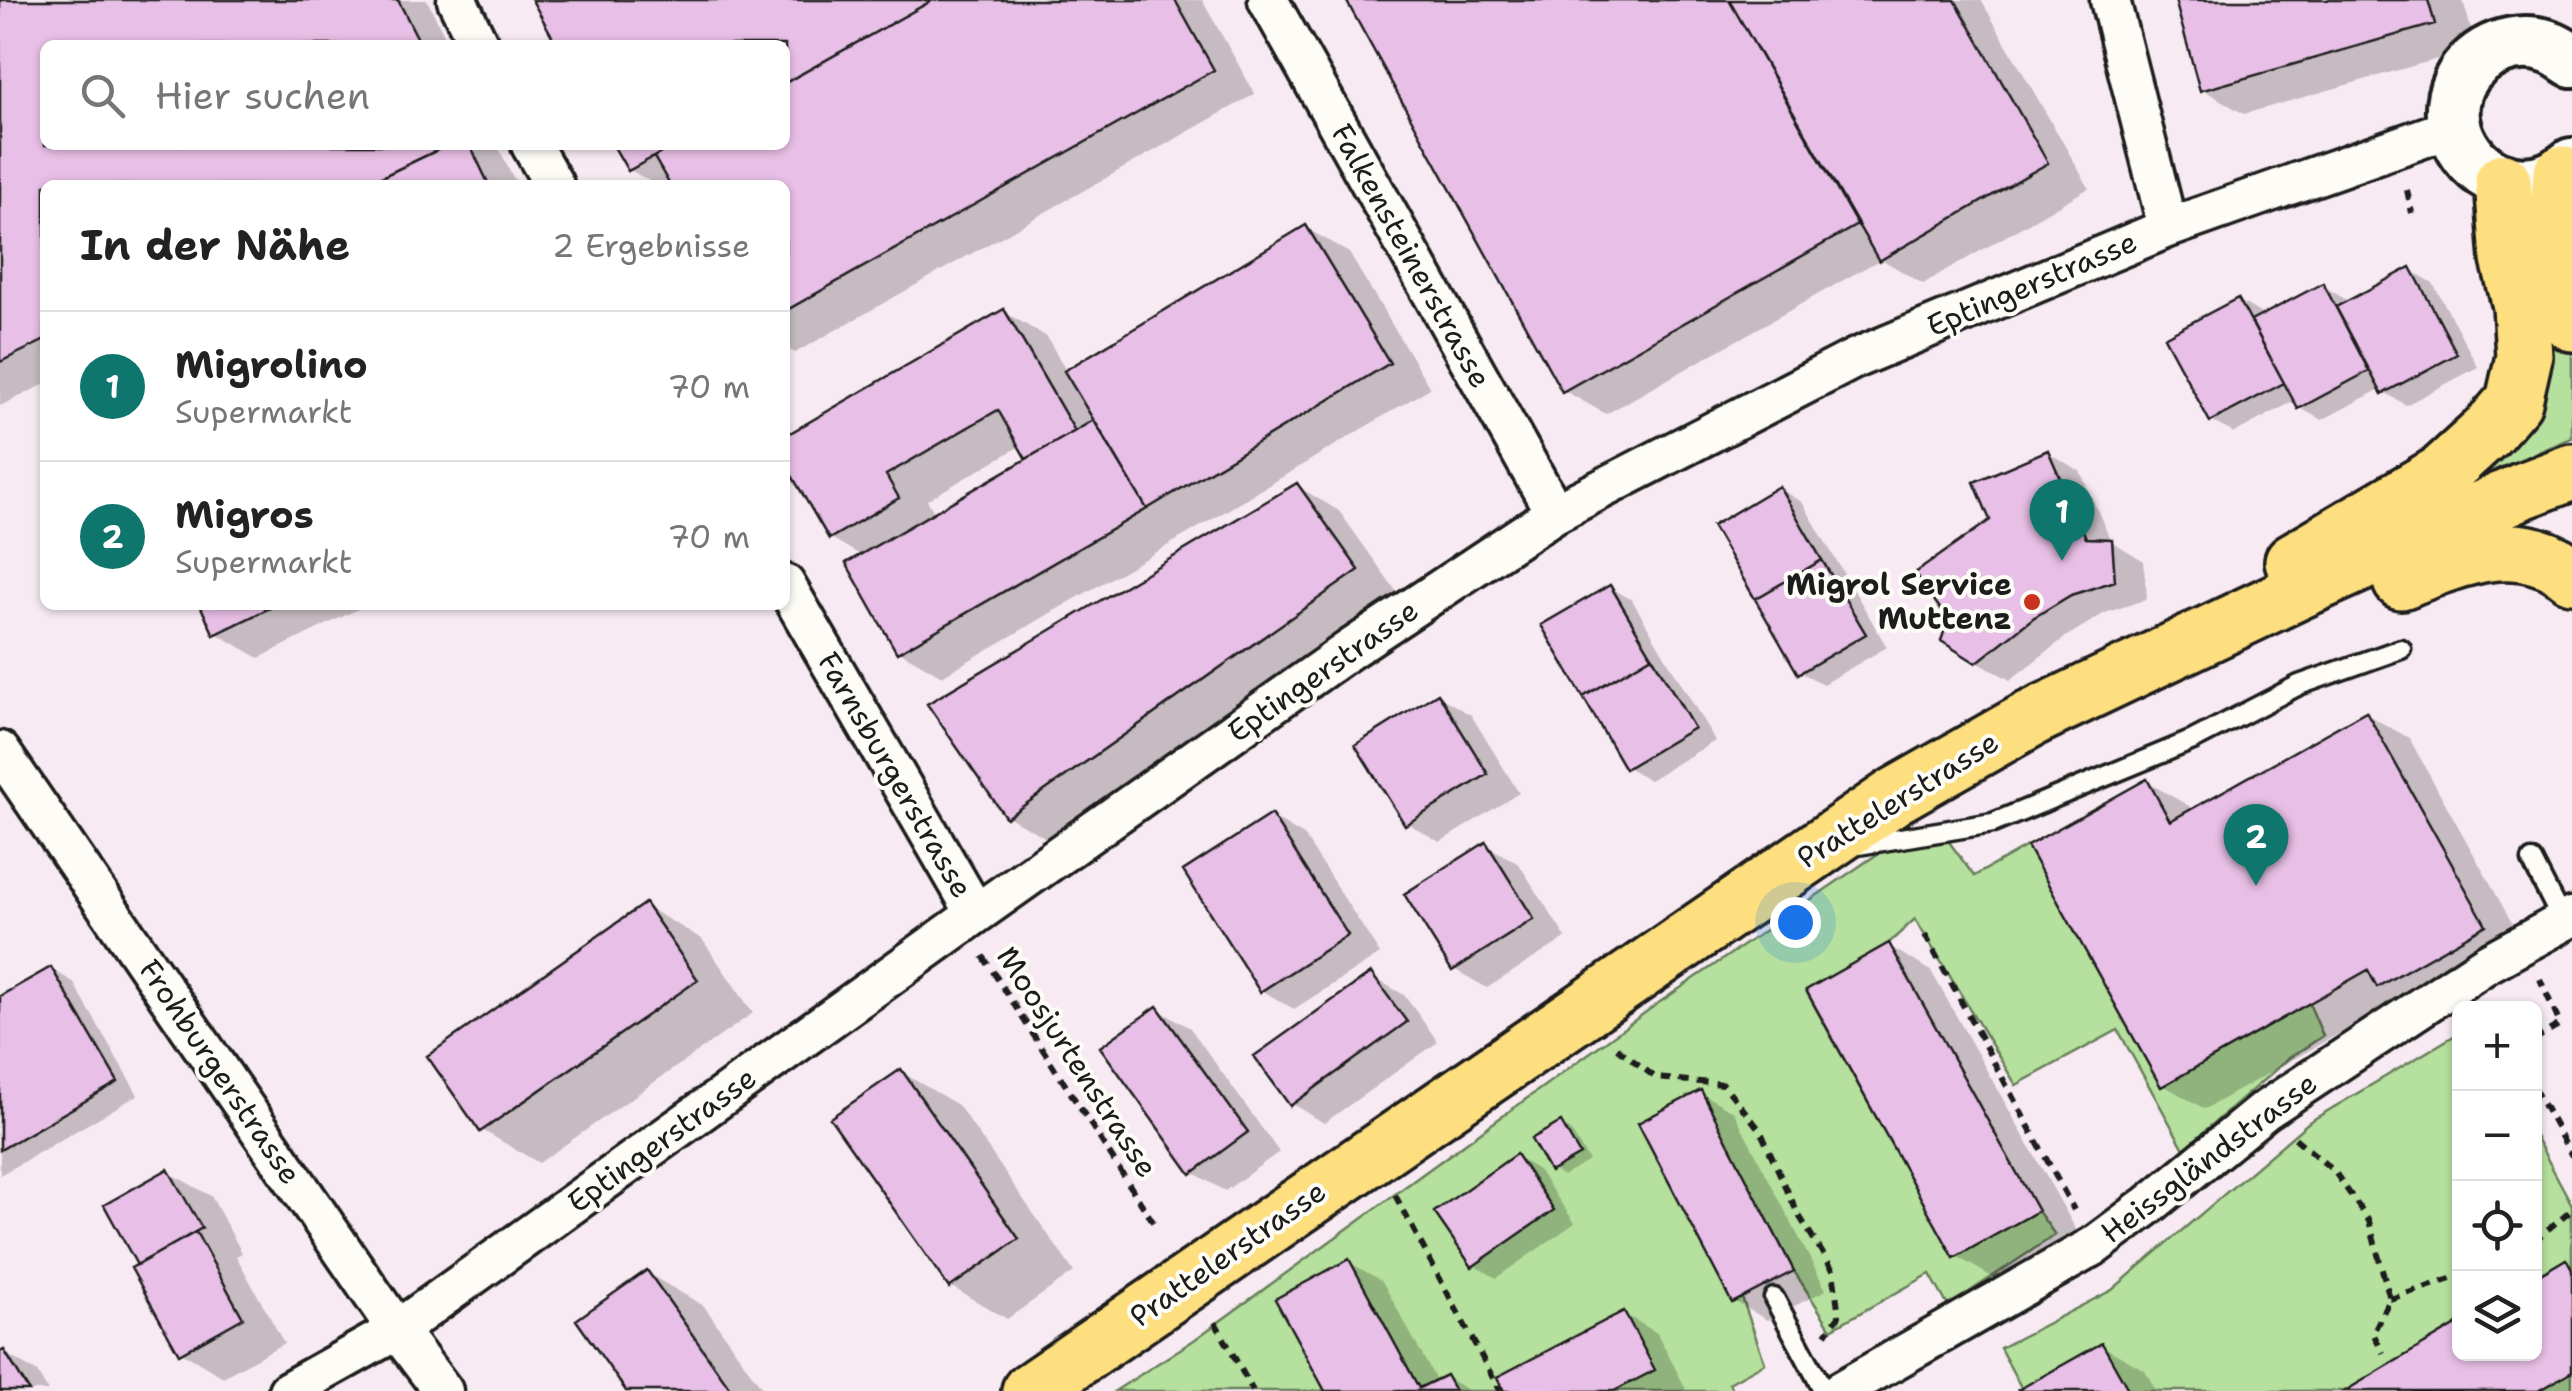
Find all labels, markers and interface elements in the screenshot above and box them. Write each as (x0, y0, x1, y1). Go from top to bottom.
search box (40, 40, 790, 150)
icon: search (75, 68, 130, 123)
text: Hier suchen (155, 70, 370, 121)
street label: Falkensteinerstrasse (1322, 116, 1501, 395)
text: In der Nähe (80, 217, 350, 273)
street label: Eptingerstrasse (1921, 221, 2143, 346)
text: 2 Ergebnisse (552, 224, 750, 267)
text: Migrolino (175, 339, 368, 390)
text: 1 (105, 365, 120, 408)
text: 70 m (667, 365, 750, 408)
text: Supermarkt (175, 390, 352, 433)
pin: 1 (2030, 478, 2094, 561)
text: Migros (175, 489, 314, 540)
text: 2 (101, 515, 124, 558)
text: 70 m (667, 515, 750, 558)
text: Supermarkt (175, 540, 352, 583)
place label: Migrol Service Muttenz (1786, 564, 2012, 639)
street label: Eptingerstrasse (1219, 590, 1426, 752)
marker: Migrol Service Muttenz (2021, 591, 2043, 613)
street label: Farnsburgerstrasse (808, 644, 983, 905)
street label: Prattelerstrasse (1789, 721, 2006, 878)
pin: 2 (2224, 804, 2288, 886)
your location (1770, 897, 1821, 948)
street label: Moosjurtenstrasse (987, 938, 1167, 1185)
street label: Frohburgerstrasse (130, 951, 311, 1192)
map controls (2452, 1001, 2542, 1361)
button: + (2452, 1001, 2542, 1091)
street label: Eptingerstrasse (559, 1057, 764, 1222)
street label: Heissgländstrasse (2092, 1063, 2325, 1252)
button: − (2452, 1091, 2542, 1181)
street label: Prattelerstrasse (1122, 1171, 1334, 1336)
button: locate (2452, 1181, 2542, 1271)
button: layers (2452, 1271, 2542, 1361)

